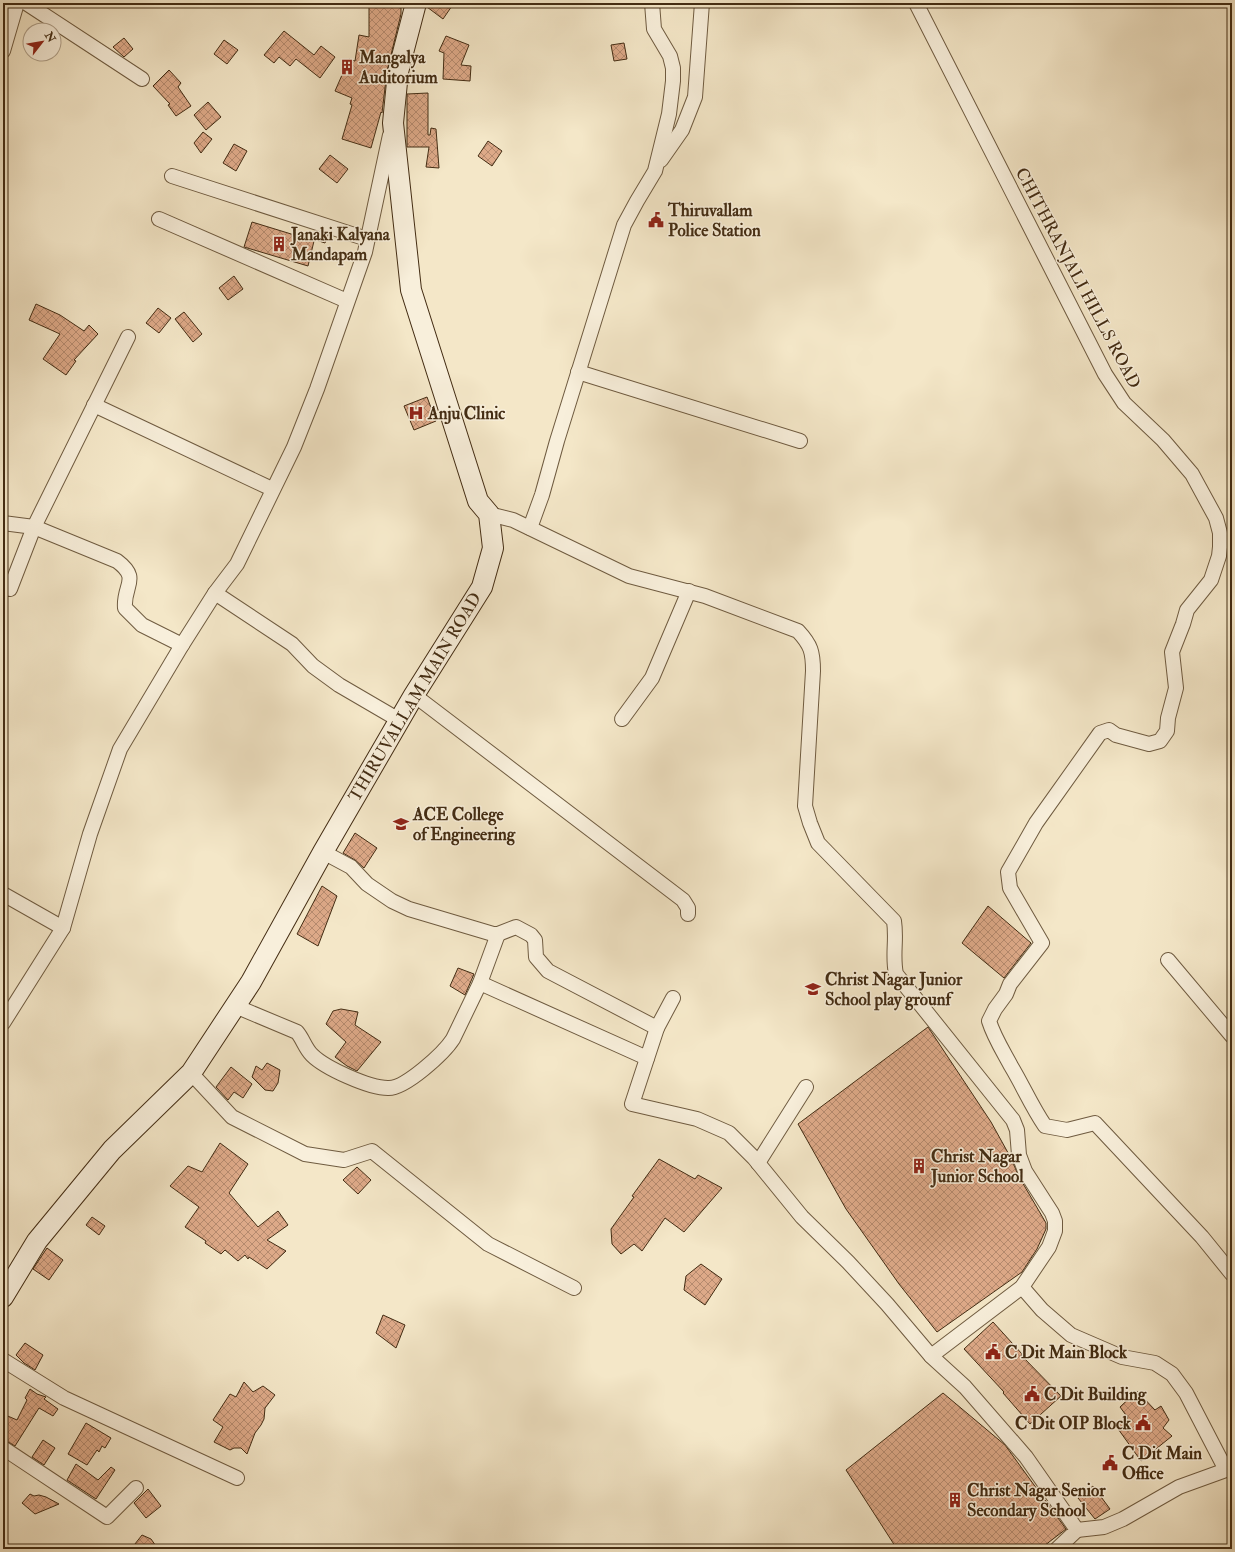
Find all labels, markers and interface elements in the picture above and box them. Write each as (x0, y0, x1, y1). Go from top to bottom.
north arrow (22, 22, 62, 62)
text: N (42, 29, 59, 46)
place label: Mangalya Auditorium (358, 47, 439, 88)
building icon: Mangalya Auditorium (338, 58, 356, 76)
street label: CHITHRANJALI HILLS ROAD (1010, 164, 1145, 392)
place label: Thiruvallam Police Station (667, 200, 761, 241)
public building icon: Thiruvallam Police Station (647, 211, 665, 229)
place label: Janaki Kalyana Mandapam (290, 224, 391, 266)
building icon: Janaki Kalyana Mandapam (270, 235, 288, 253)
place label: Anju Clinic (427, 403, 505, 425)
hospital icon: Anju Clinic (407, 404, 425, 422)
street label: THIRUVALLAM MAIN ROAD (344, 589, 486, 805)
place label: ACE College of Engineering (412, 804, 516, 846)
school or university icon: ACE College of Engineering (392, 815, 410, 833)
place label: Christ Nagar Junior School play grounf (825, 969, 963, 1011)
school or university icon: Christ Nagar Junior School play grounf (804, 980, 822, 998)
place label: Christ Nagar Junior School (930, 1146, 1024, 1188)
building icon: Christ Nagar Junior School (910, 1157, 928, 1175)
place label: C Dit Main Block (1005, 1342, 1128, 1363)
public building icon: C Dit Main Block (984, 1343, 1002, 1361)
place label: C Dit Building (1044, 1384, 1147, 1406)
public building icon: C Dit Building (1023, 1385, 1041, 1403)
place label: C Dit OIP Block (1015, 1413, 1132, 1434)
public building icon: C Dit OIP Block (1134, 1414, 1152, 1432)
place label: C Dit Main Office (1122, 1443, 1202, 1484)
public building icon: C Dit Main Office (1101, 1454, 1119, 1472)
place label: Christ Nagar Senior Secondary School (967, 1480, 1106, 1522)
building icon: Christ Nagar Senior Secondary School (946, 1491, 964, 1509)

